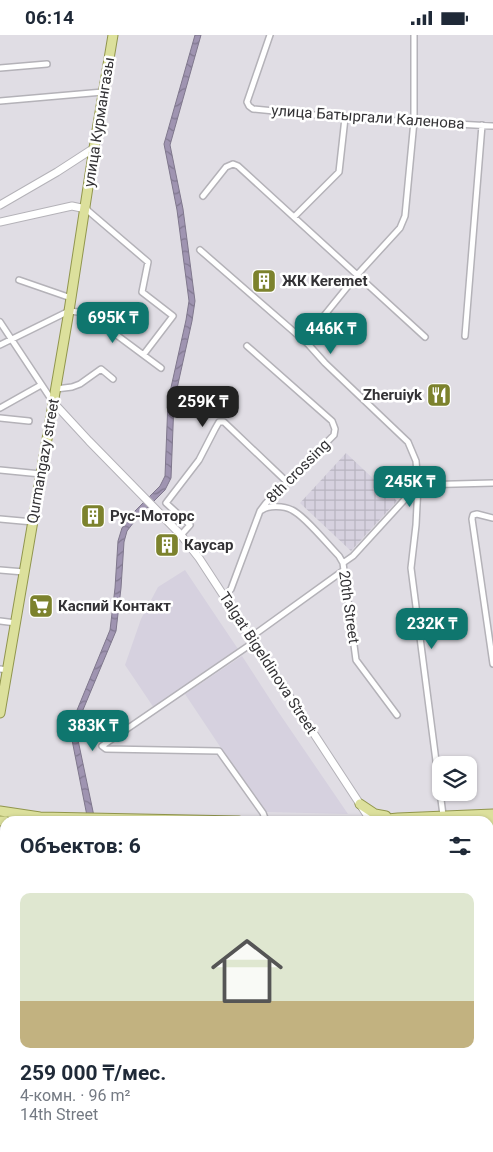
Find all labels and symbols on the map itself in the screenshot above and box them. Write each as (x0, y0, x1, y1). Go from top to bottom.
street label: улица Курмангазы (80, 56, 118, 188)
street label: улица Батыргали Каленова (271, 101, 465, 133)
building icon: ЖК Keremet (251, 268, 277, 294)
place label: ЖК Keremet (282, 272, 367, 290)
pin: 695K ₸ (72, 301, 154, 344)
pin: 446K ₸ (290, 313, 372, 355)
restaurant icon: Zheruiyk (426, 382, 452, 408)
pin: 259K ₸ (162, 385, 244, 428)
place label: Zheruiyk (363, 386, 423, 404)
street label: Qurmangazy street (23, 397, 63, 525)
street label: 8th crossing (262, 435, 334, 507)
pin: 245K ₸ (369, 465, 451, 508)
building icon: Рус-Моторс (80, 503, 106, 529)
place label: Рус-Моторс (110, 507, 195, 525)
building icon: Каусар (154, 532, 180, 558)
place label: Каусар (184, 536, 233, 554)
street label: 20th Street (335, 569, 363, 645)
street label: Talgat Bigeldinova Street (215, 589, 321, 737)
supermarket icon: Каспий Контакт (28, 593, 54, 619)
place label: Каспий Контакт (58, 597, 171, 615)
pin: 232K ₸ (391, 607, 473, 650)
pin: 383K ₸ (52, 709, 134, 752)

